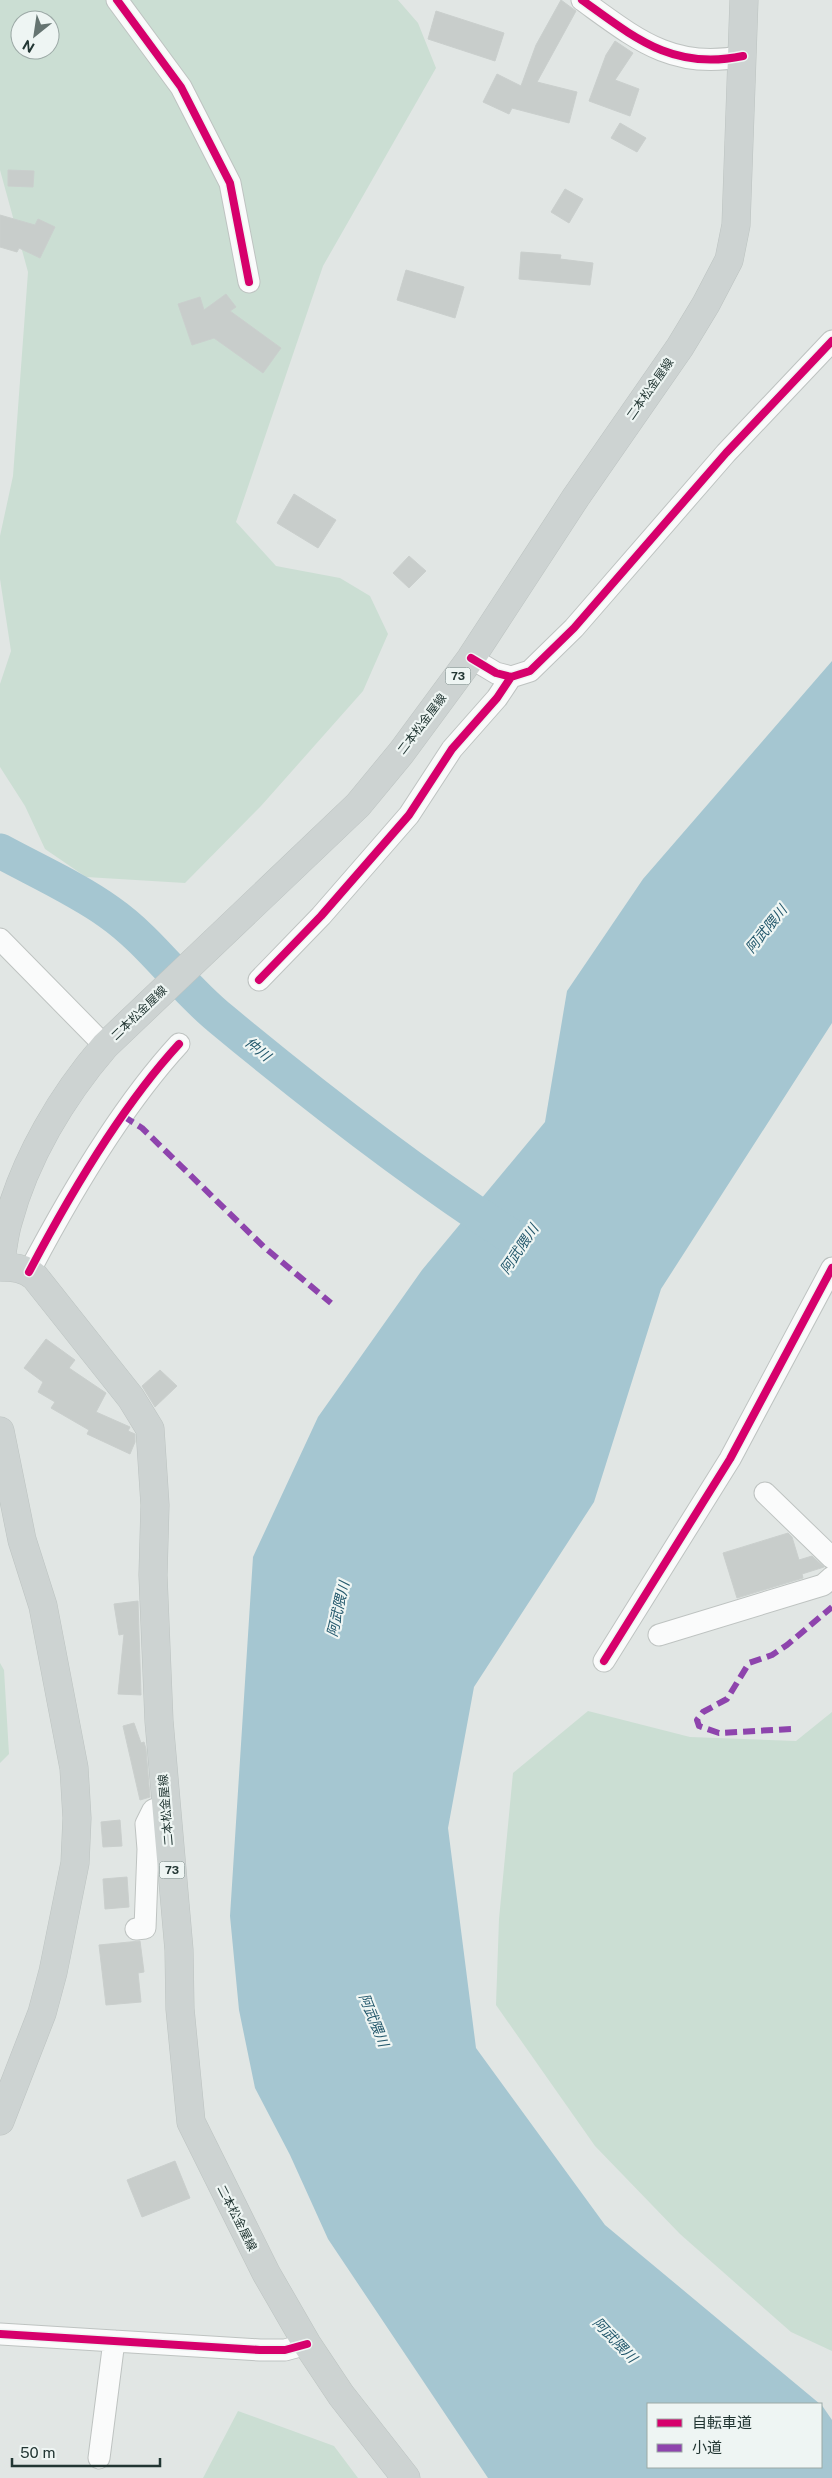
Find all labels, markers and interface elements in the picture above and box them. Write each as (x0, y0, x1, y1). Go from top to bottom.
north arrow (10, 10, 60, 60)
text: N (20, 37, 37, 56)
street label: 二本松金屋線 (624, 355, 676, 423)
road number: 73 (446, 668, 470, 684)
street label: 二本松金屋線 (395, 691, 449, 757)
water label: 阿武隈川 (742, 901, 791, 956)
street label: 二本松金屋線 (108, 983, 170, 1043)
water label: 仲川 (242, 1034, 275, 1065)
water label: 阿武隈川 (497, 1220, 542, 1277)
water label: 阿武隈川 (324, 1578, 353, 1638)
street label: 二本松金屋線 (156, 1774, 176, 1846)
road number: 73 (160, 1862, 184, 1878)
water label: 阿武隈川 (356, 1991, 393, 2051)
street label: 二本松金屋線 (214, 2183, 260, 2253)
water label: 阿武隈川 (590, 2314, 642, 2367)
legend (647, 2403, 822, 2468)
text: 自転車道 (692, 2414, 752, 2431)
scale bar (12, 2436, 160, 2468)
text: 小道 (692, 2439, 722, 2456)
text: 50 m (20, 2444, 55, 2461)

